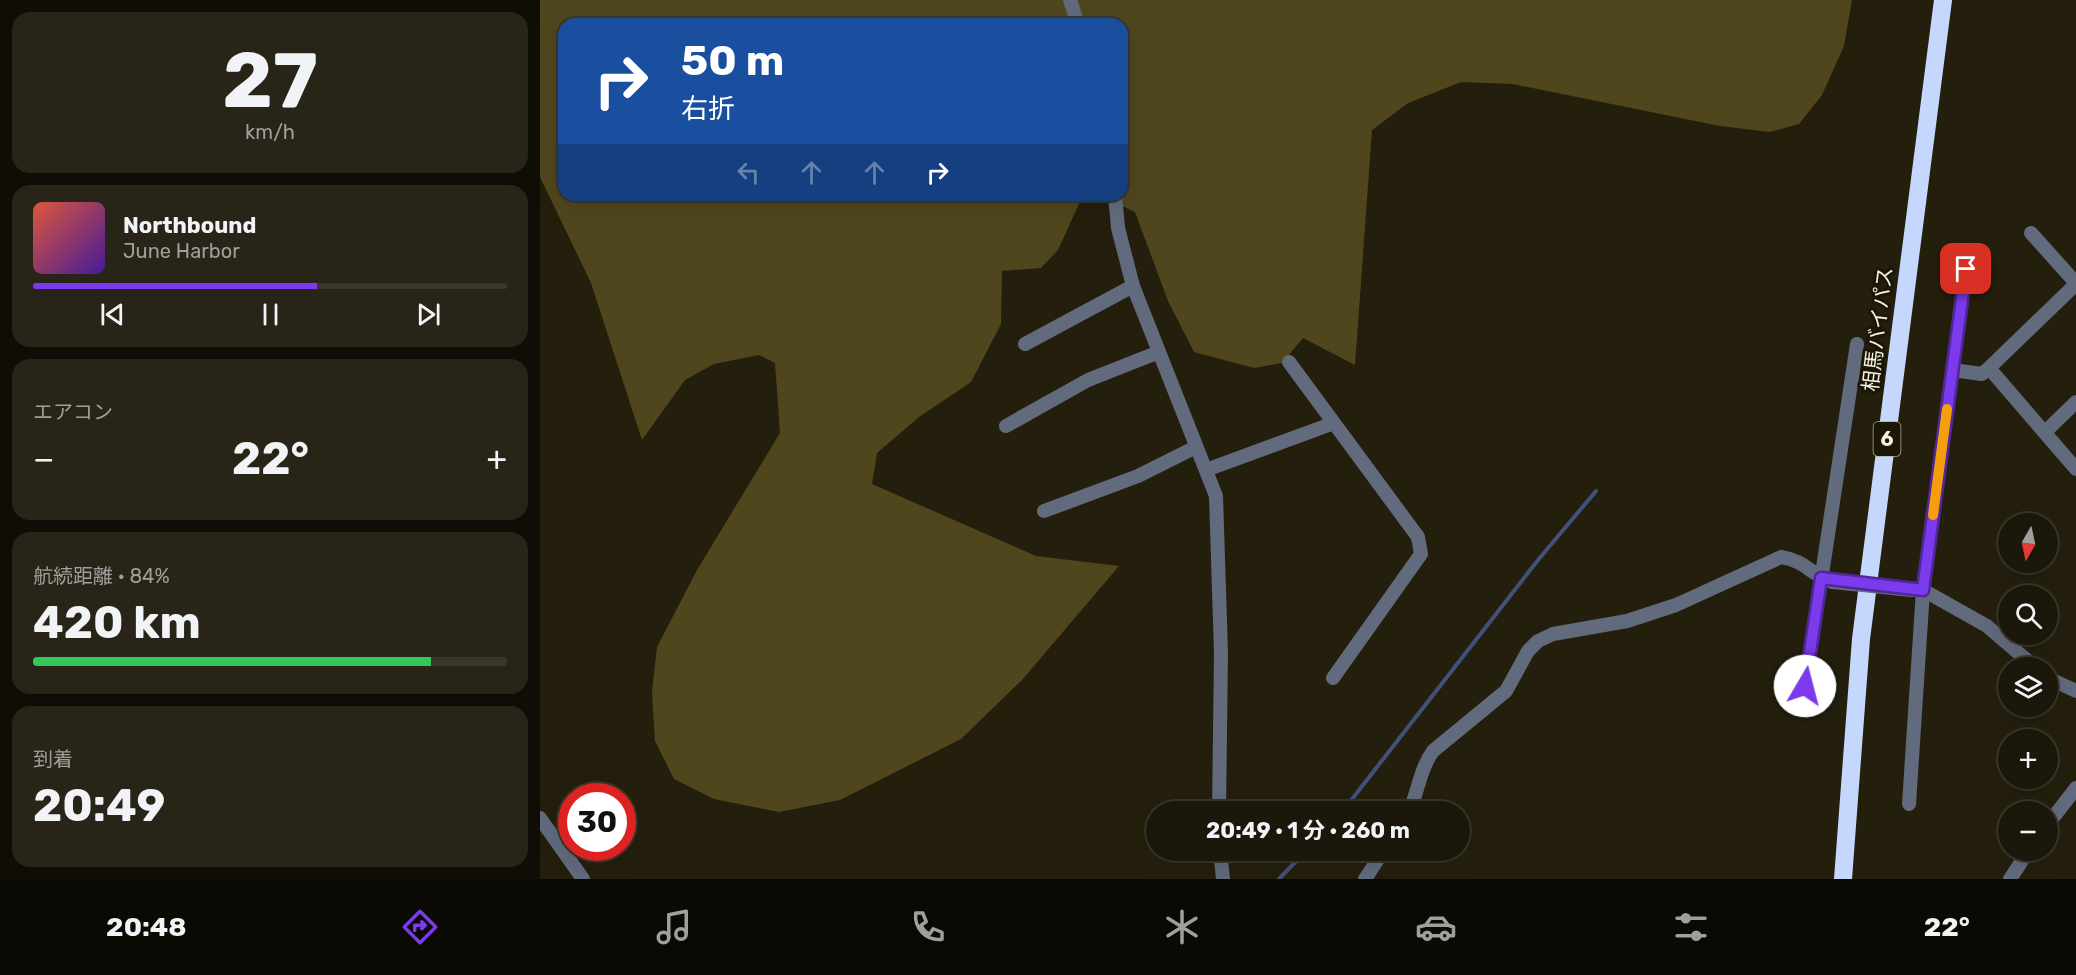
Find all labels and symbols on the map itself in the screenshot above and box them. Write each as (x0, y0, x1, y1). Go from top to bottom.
pin (1940, 243, 1991, 294)
street label: 相馬バイパス (1857, 265, 1898, 393)
road number: 6 (1874, 422, 1900, 456)
north arrow (1998, 513, 2058, 573)
position arrow (1773, 654, 1837, 718)
speed limit sign: 30 (558, 783, 636, 861)

